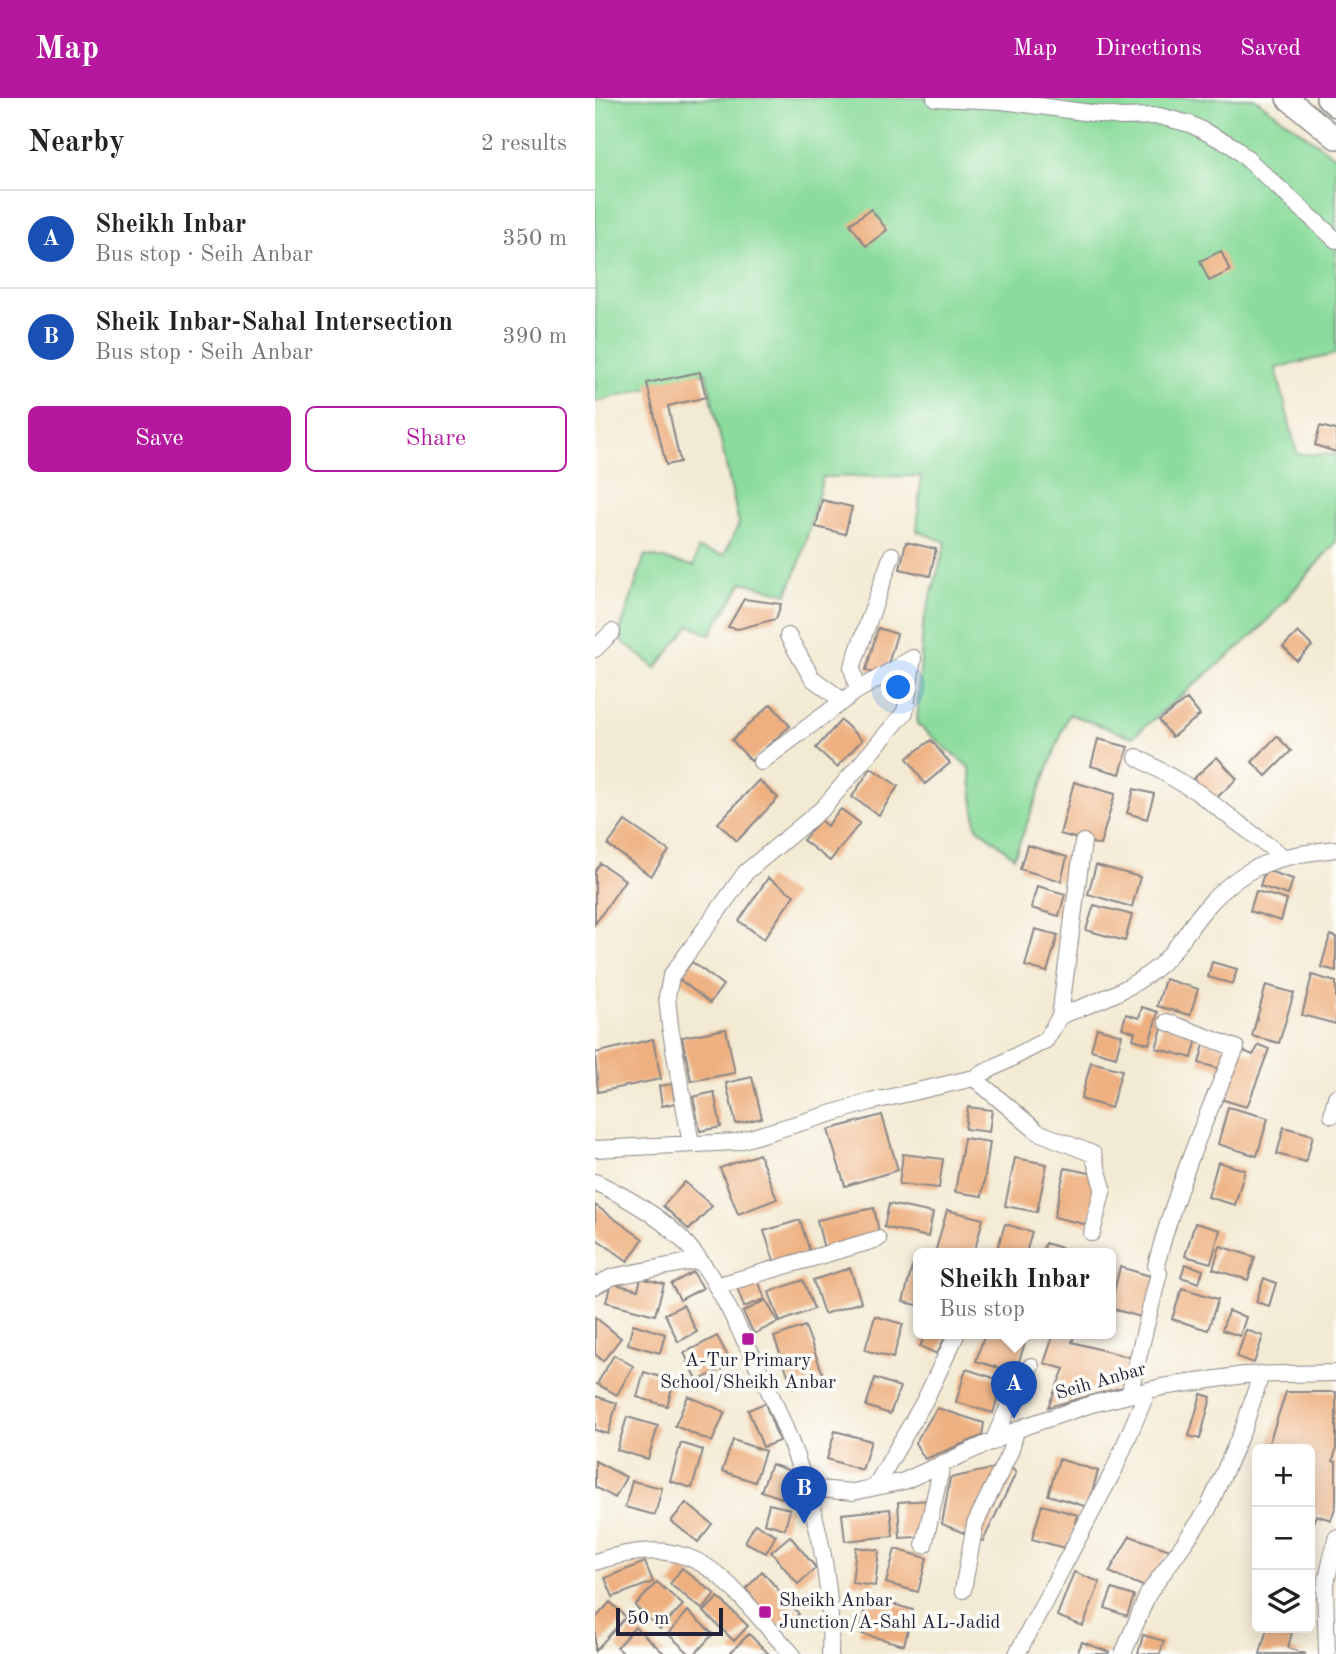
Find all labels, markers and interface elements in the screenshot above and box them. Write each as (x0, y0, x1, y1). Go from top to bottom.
text: Map (35, 33, 99, 66)
text: Map (1013, 37, 1057, 61)
text: Directions (1095, 37, 1202, 61)
text: Saved (1240, 37, 1301, 61)
text: Nearby (28, 128, 125, 158)
text: 2 results (481, 132, 567, 155)
text: Sheikh Inbar (95, 212, 246, 238)
text: A (42, 227, 60, 250)
text: 350 m (502, 227, 567, 250)
text: Bus stop · Seih Anbar (95, 243, 313, 266)
text: Sheik Inbar-Sahal Intersection (95, 310, 453, 336)
text: B (43, 325, 59, 348)
text: 390 m (502, 325, 567, 348)
text: Bus stop · Seih Anbar (95, 341, 313, 364)
button: Save (28, 406, 291, 472)
button: Share (305, 406, 567, 472)
your location (881, 670, 915, 704)
popup (913, 1248, 1116, 1339)
text: Sheikh Inbar (939, 1267, 1090, 1293)
text: Bus stop (939, 1298, 1025, 1321)
marker: A-Tur Primary School/Sheikh Anbar (740, 1331, 756, 1347)
place label: A-Tur Primary School/Sheikh Anbar (660, 1352, 836, 1393)
street label: Seih Anbar (1054, 1360, 1149, 1404)
pin: A (991, 1361, 1037, 1419)
map controls (1252, 1444, 1315, 1633)
button: + (1252, 1444, 1315, 1507)
pin: B (781, 1466, 827, 1524)
button: − (1252, 1507, 1315, 1570)
button: layers (1252, 1570, 1315, 1633)
place label: Sheikh Anbar Junction/A-Sahl AL-Jadid (779, 1592, 1000, 1633)
marker: Sheikh Anbar Junction/A-Sahl AL-Jadid (757, 1604, 773, 1620)
scale bar (616, 1605, 723, 1637)
text: 50 m (627, 1610, 669, 1629)

